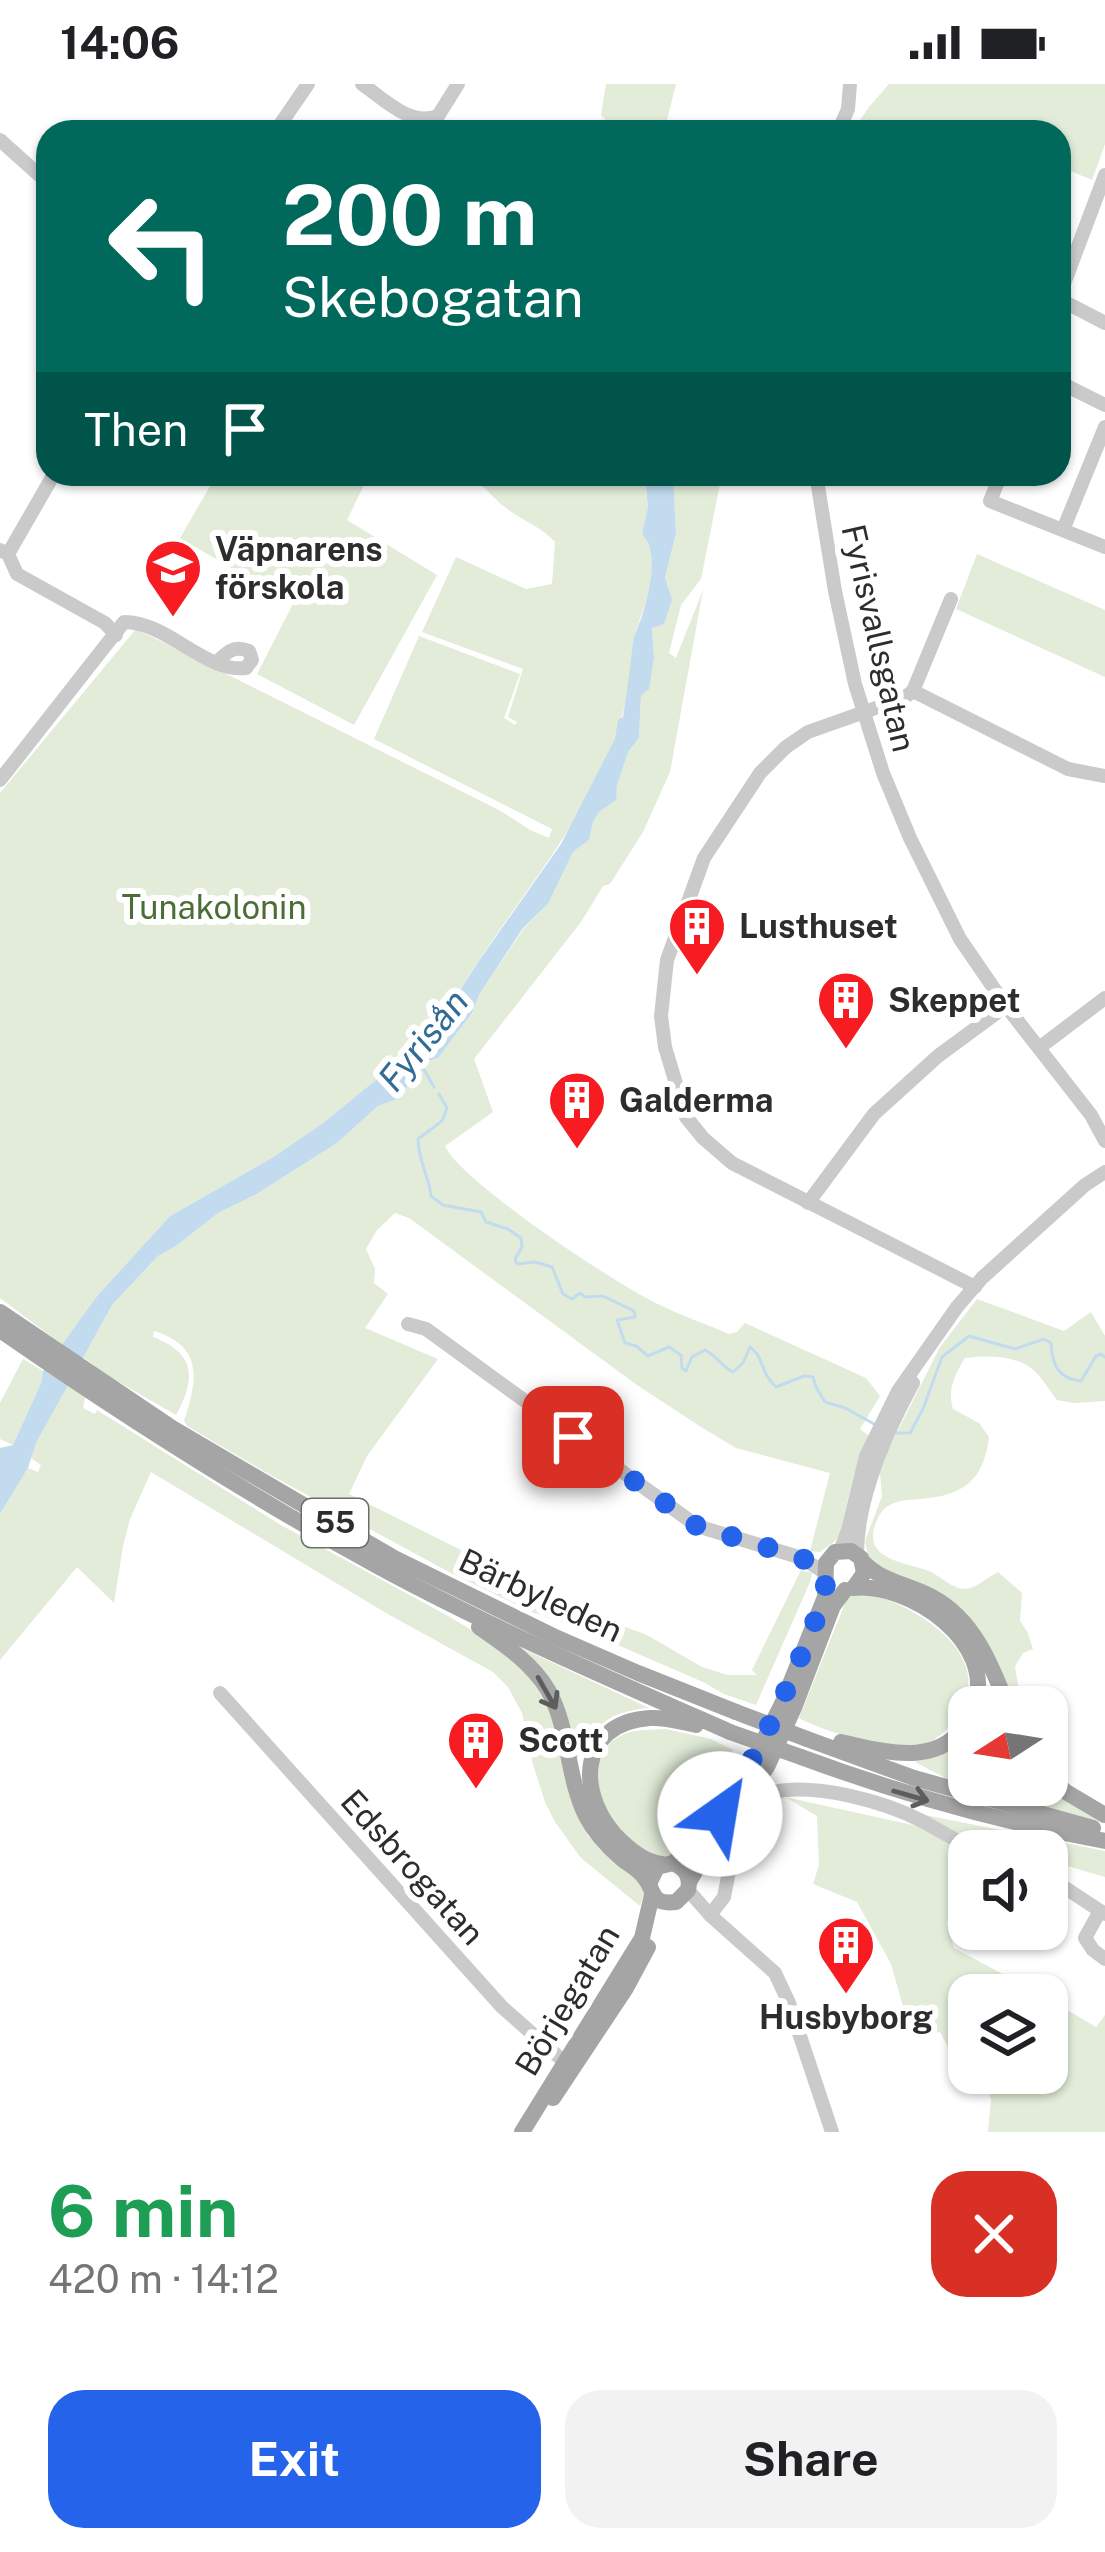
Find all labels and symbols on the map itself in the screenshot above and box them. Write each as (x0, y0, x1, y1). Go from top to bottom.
street label: Fyrisvallsgatan (834, 521, 924, 755)
place label: Väpnarens förskola (215, 530, 383, 606)
school or university icon: Väpnarens förskola (142, 537, 204, 619)
park label: Tunakolonin (121, 888, 307, 926)
building icon: Lusthuset (666, 895, 728, 977)
place label: Lusthuset (739, 907, 898, 945)
building icon: Skeppet (815, 969, 877, 1051)
water label: Fyrisån (369, 981, 477, 1099)
place label: Skeppet (888, 981, 1020, 1019)
building icon: Galderma (546, 1069, 608, 1151)
place label: Galderma (619, 1081, 773, 1119)
pin (522, 1386, 624, 1488)
road number: 55 (302, 1499, 368, 1547)
street label: Bärbyleden (453, 1541, 629, 1649)
one-way arrow (535, 1675, 559, 1710)
north arrow (948, 1686, 1068, 1806)
building icon: Scott (445, 1709, 507, 1791)
place label: Scott (518, 1721, 603, 1759)
position arrow (657, 1751, 783, 1877)
street label: Edsbrogatan (334, 1782, 492, 1952)
one-way arrow (892, 1786, 930, 1808)
building icon: Husbyborg (815, 1914, 877, 1996)
street label: Börjegatan (507, 1918, 627, 2082)
place label: Husbyborg (759, 1998, 933, 2036)

